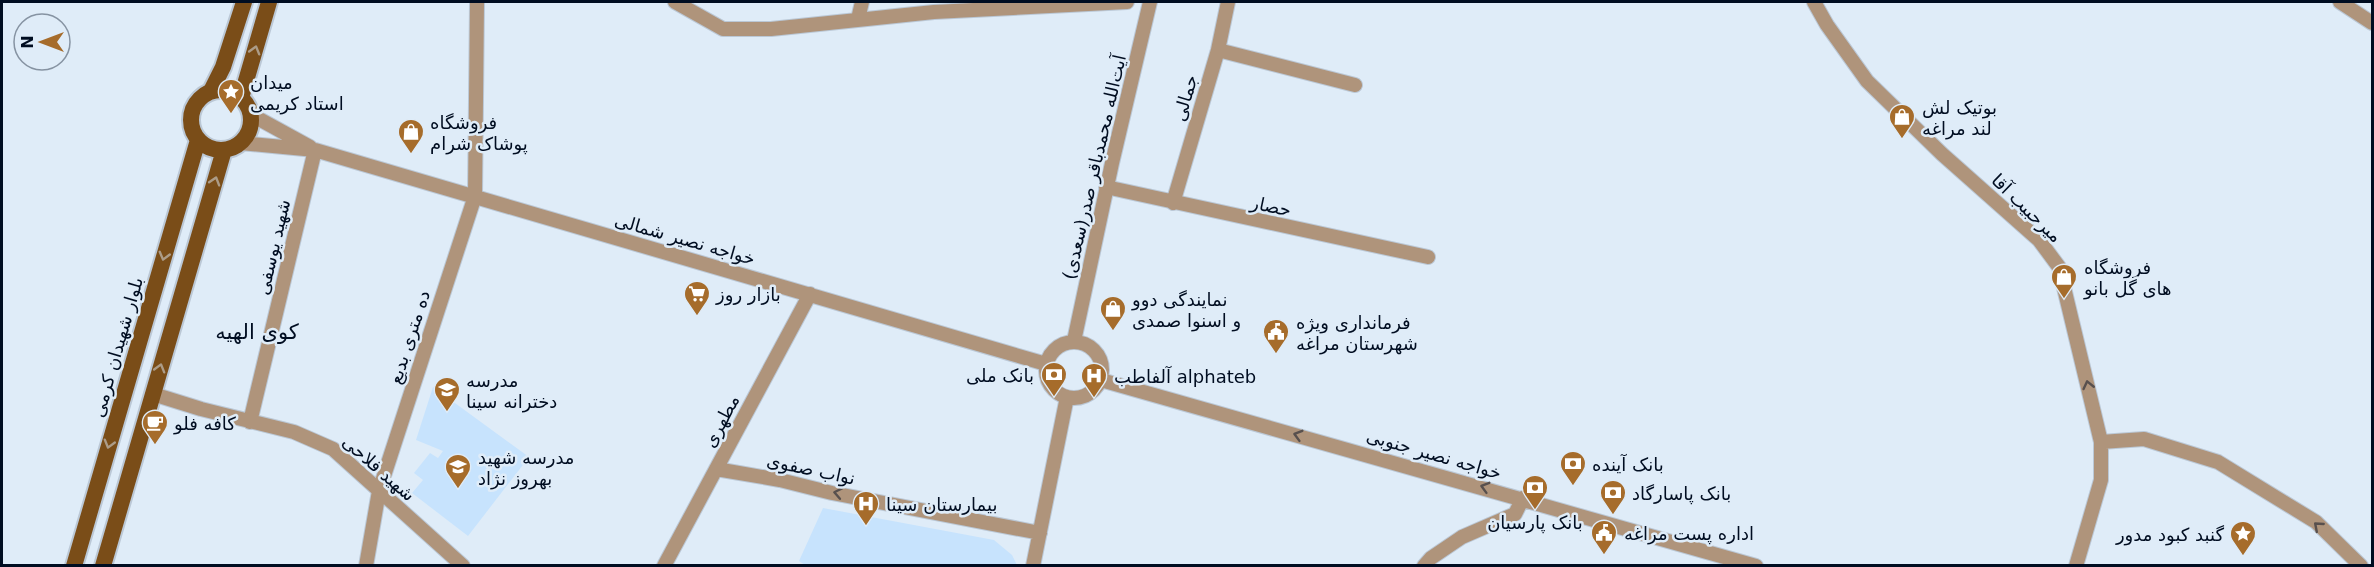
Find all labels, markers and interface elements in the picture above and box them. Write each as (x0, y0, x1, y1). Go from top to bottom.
north arrow (12, 12, 72, 72)
text: N (18, 35, 37, 49)
one-way arrow (248, 45, 260, 55)
street label: آیت‌الله محمدباقر صدر(سعدی) (1057, 51, 1131, 282)
place label: میدان استاد کریمی (250, 72, 344, 115)
street label: جمالی (1168, 72, 1202, 124)
place icon: میدان استاد کریمی (216, 77, 246, 115)
place label: بوتیک لش لند مراغه (1922, 97, 1997, 140)
shop icon: بوتیک لش لند مراغه (1887, 102, 1917, 140)
place label: فروشگاه پوشاک شرام (430, 112, 528, 155)
shop icon: فروشگاه پوشاک شرام (396, 117, 426, 155)
street label: میرحبیب آقا (1987, 169, 2067, 247)
one-way arrow (208, 176, 220, 187)
street label: حصار (1248, 191, 1293, 221)
street label: شهید یوسفی (252, 197, 295, 297)
street label: خواجه نصیر شمالی (612, 209, 758, 270)
one-way arrow (158, 251, 171, 261)
place label: فروشگاه های گل بانو (2083, 257, 2172, 300)
shop icon: فروشگاه های گل بانو (2049, 262, 2079, 300)
street label: بلوار شهیدان کرمی (87, 274, 148, 420)
supermarket icon: بازار روز (682, 279, 712, 317)
place label: بازار روز (715, 284, 781, 306)
street label: ده متری بدیع (384, 288, 435, 387)
place label: نمایندگی دوو و اسنوا صمدی (1131, 289, 1241, 332)
shop icon: نمایندگی دوو و اسنوا صمدی (1098, 294, 1128, 332)
place label: فرمانداری ویژه شهرستان مراغه (1296, 312, 1418, 355)
public building icon: فرمانداری ویژه شهرستان مراغه (1261, 317, 1291, 355)
district label: کوی الهیه (215, 320, 299, 344)
bank icon: بانک ملی (1039, 360, 1069, 398)
hospital icon: آلفاطب alphateb (1079, 361, 1109, 399)
one-way arrow (153, 363, 166, 373)
place label: بانک ملی (966, 365, 1034, 386)
place label: آلفاطب alphateb (1114, 365, 1256, 387)
place label: مدرسه دخترانه سینا (466, 370, 557, 413)
school or university icon: مدرسه دخترانه سینا (432, 375, 462, 413)
one-way arrow (2083, 380, 2096, 390)
street label: مطهری (698, 391, 744, 451)
cafe icon: کافه فلو (140, 408, 170, 446)
place label: کافه فلو (173, 413, 236, 435)
street label: خواجه نصیر جنوبی (1364, 425, 1504, 484)
one-way arrow (1293, 430, 1303, 442)
street label: شهید فلاحی (338, 431, 420, 506)
one-way arrow (104, 439, 117, 449)
place label: مدرسه شهید بهروز نژاد (478, 447, 575, 490)
street label: نواب صفوی (765, 449, 857, 490)
bank icon: بانک آینده (1558, 449, 1588, 487)
school or university icon: مدرسه شهید بهروز نژاد (443, 452, 473, 490)
place label: بانک آینده (1592, 453, 1664, 475)
bank icon: بانک پارسیان (1520, 473, 1550, 511)
bank icon: بانک پاسارگاد (1598, 478, 1628, 516)
one-way arrow (1480, 482, 1490, 495)
place label: بانک پاسارگاد (1632, 483, 1731, 505)
one-way arrow (833, 487, 843, 500)
hospital icon: بیمارستان سینا (851, 489, 881, 527)
place label: بیمارستان سینا (886, 494, 997, 515)
place label: بانک پارسیان (1487, 512, 1583, 534)
public building icon: اداره پست مراغه (1589, 518, 1619, 556)
place icon: گنبد کبود مدور (2228, 519, 2258, 557)
one-way arrow (2315, 522, 2325, 533)
place label: اداره پست مراغه (1624, 523, 1754, 545)
place label: گنبد کبود مدور (2115, 524, 2224, 546)

